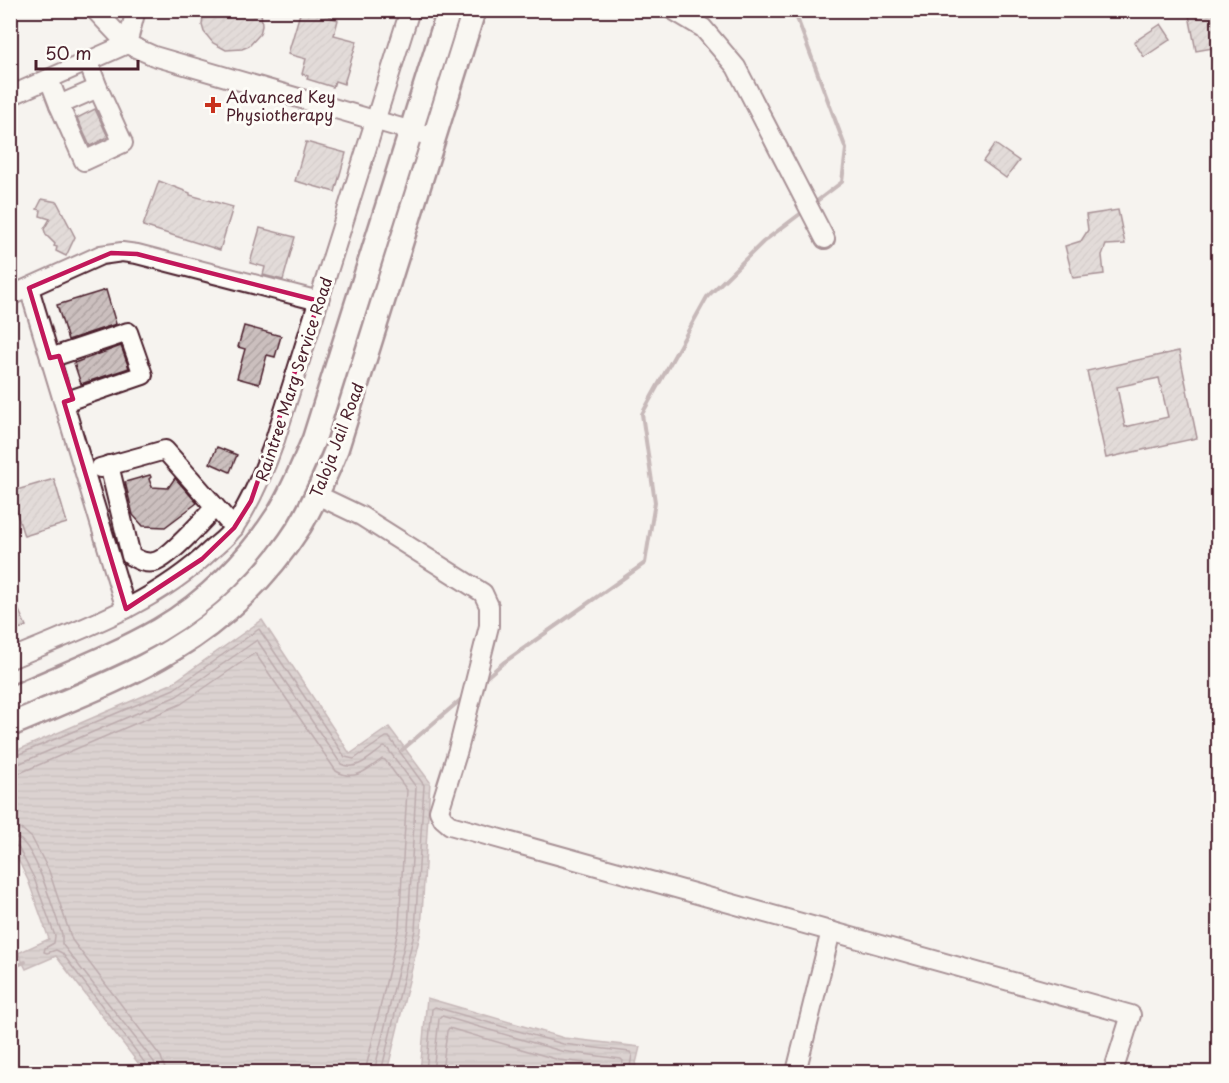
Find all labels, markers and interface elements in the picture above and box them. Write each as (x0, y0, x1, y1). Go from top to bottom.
scale bar (36, 33, 138, 71)
text: 50 m (45, 39, 92, 66)
place label: Advanced Key Physiotherapy (226, 84, 335, 126)
marker: Advanced Key Physiotherapy (204, 96, 222, 114)
street label: Raintree Marg Service Road (249, 274, 337, 484)
street label: Taloja Jail Road (303, 379, 369, 501)

